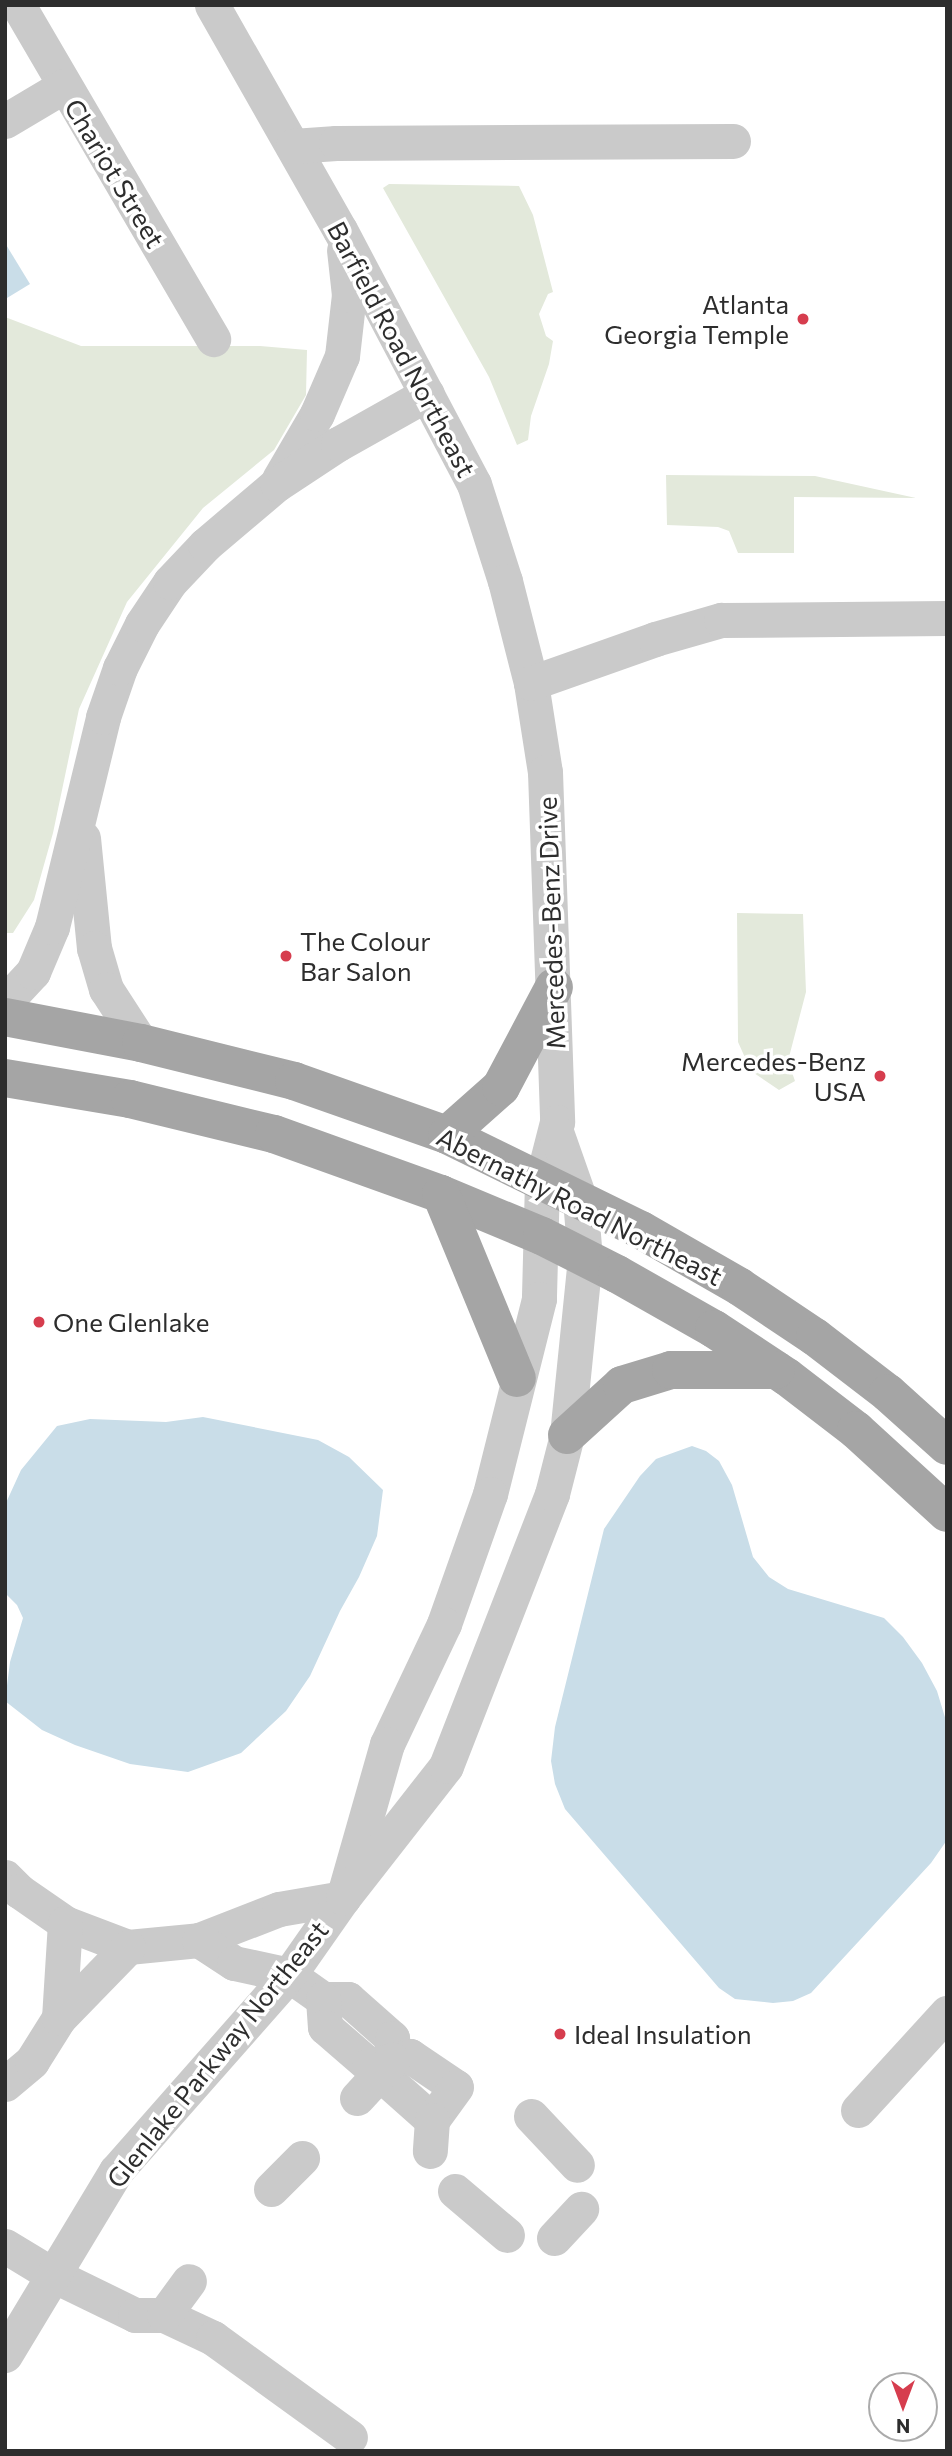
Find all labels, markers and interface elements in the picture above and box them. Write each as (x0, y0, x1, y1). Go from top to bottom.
street label: Chariot Street (58, 93, 172, 253)
street label: Barfield Road Northeast (321, 216, 483, 482)
place label: Atlanta Georgia Temple (604, 288, 789, 350)
marker: Atlanta Georgia Temple (795, 311, 811, 327)
street label: Mercedes-Benz Drive (531, 796, 571, 1050)
place label: The Colour Bar Salon (300, 925, 431, 986)
marker: The Colour Bar Salon (278, 948, 294, 964)
place label: Mercedes-Benz USA (681, 1045, 866, 1106)
marker: Mercedes-Benz USA (872, 1068, 888, 1084)
street label: Abernathy Road Northeast (432, 1120, 728, 1292)
place label: One Glenlake (53, 1306, 210, 1338)
marker: One Glenlake (31, 1314, 47, 1330)
street label: Glenlake Parkway Northeast (100, 1914, 334, 2194)
place label: Ideal Insulation (574, 2018, 752, 2050)
marker: Ideal Insulation (552, 2026, 568, 2042)
north arrow (868, 2372, 938, 2442)
text: N (896, 2415, 910, 2438)

